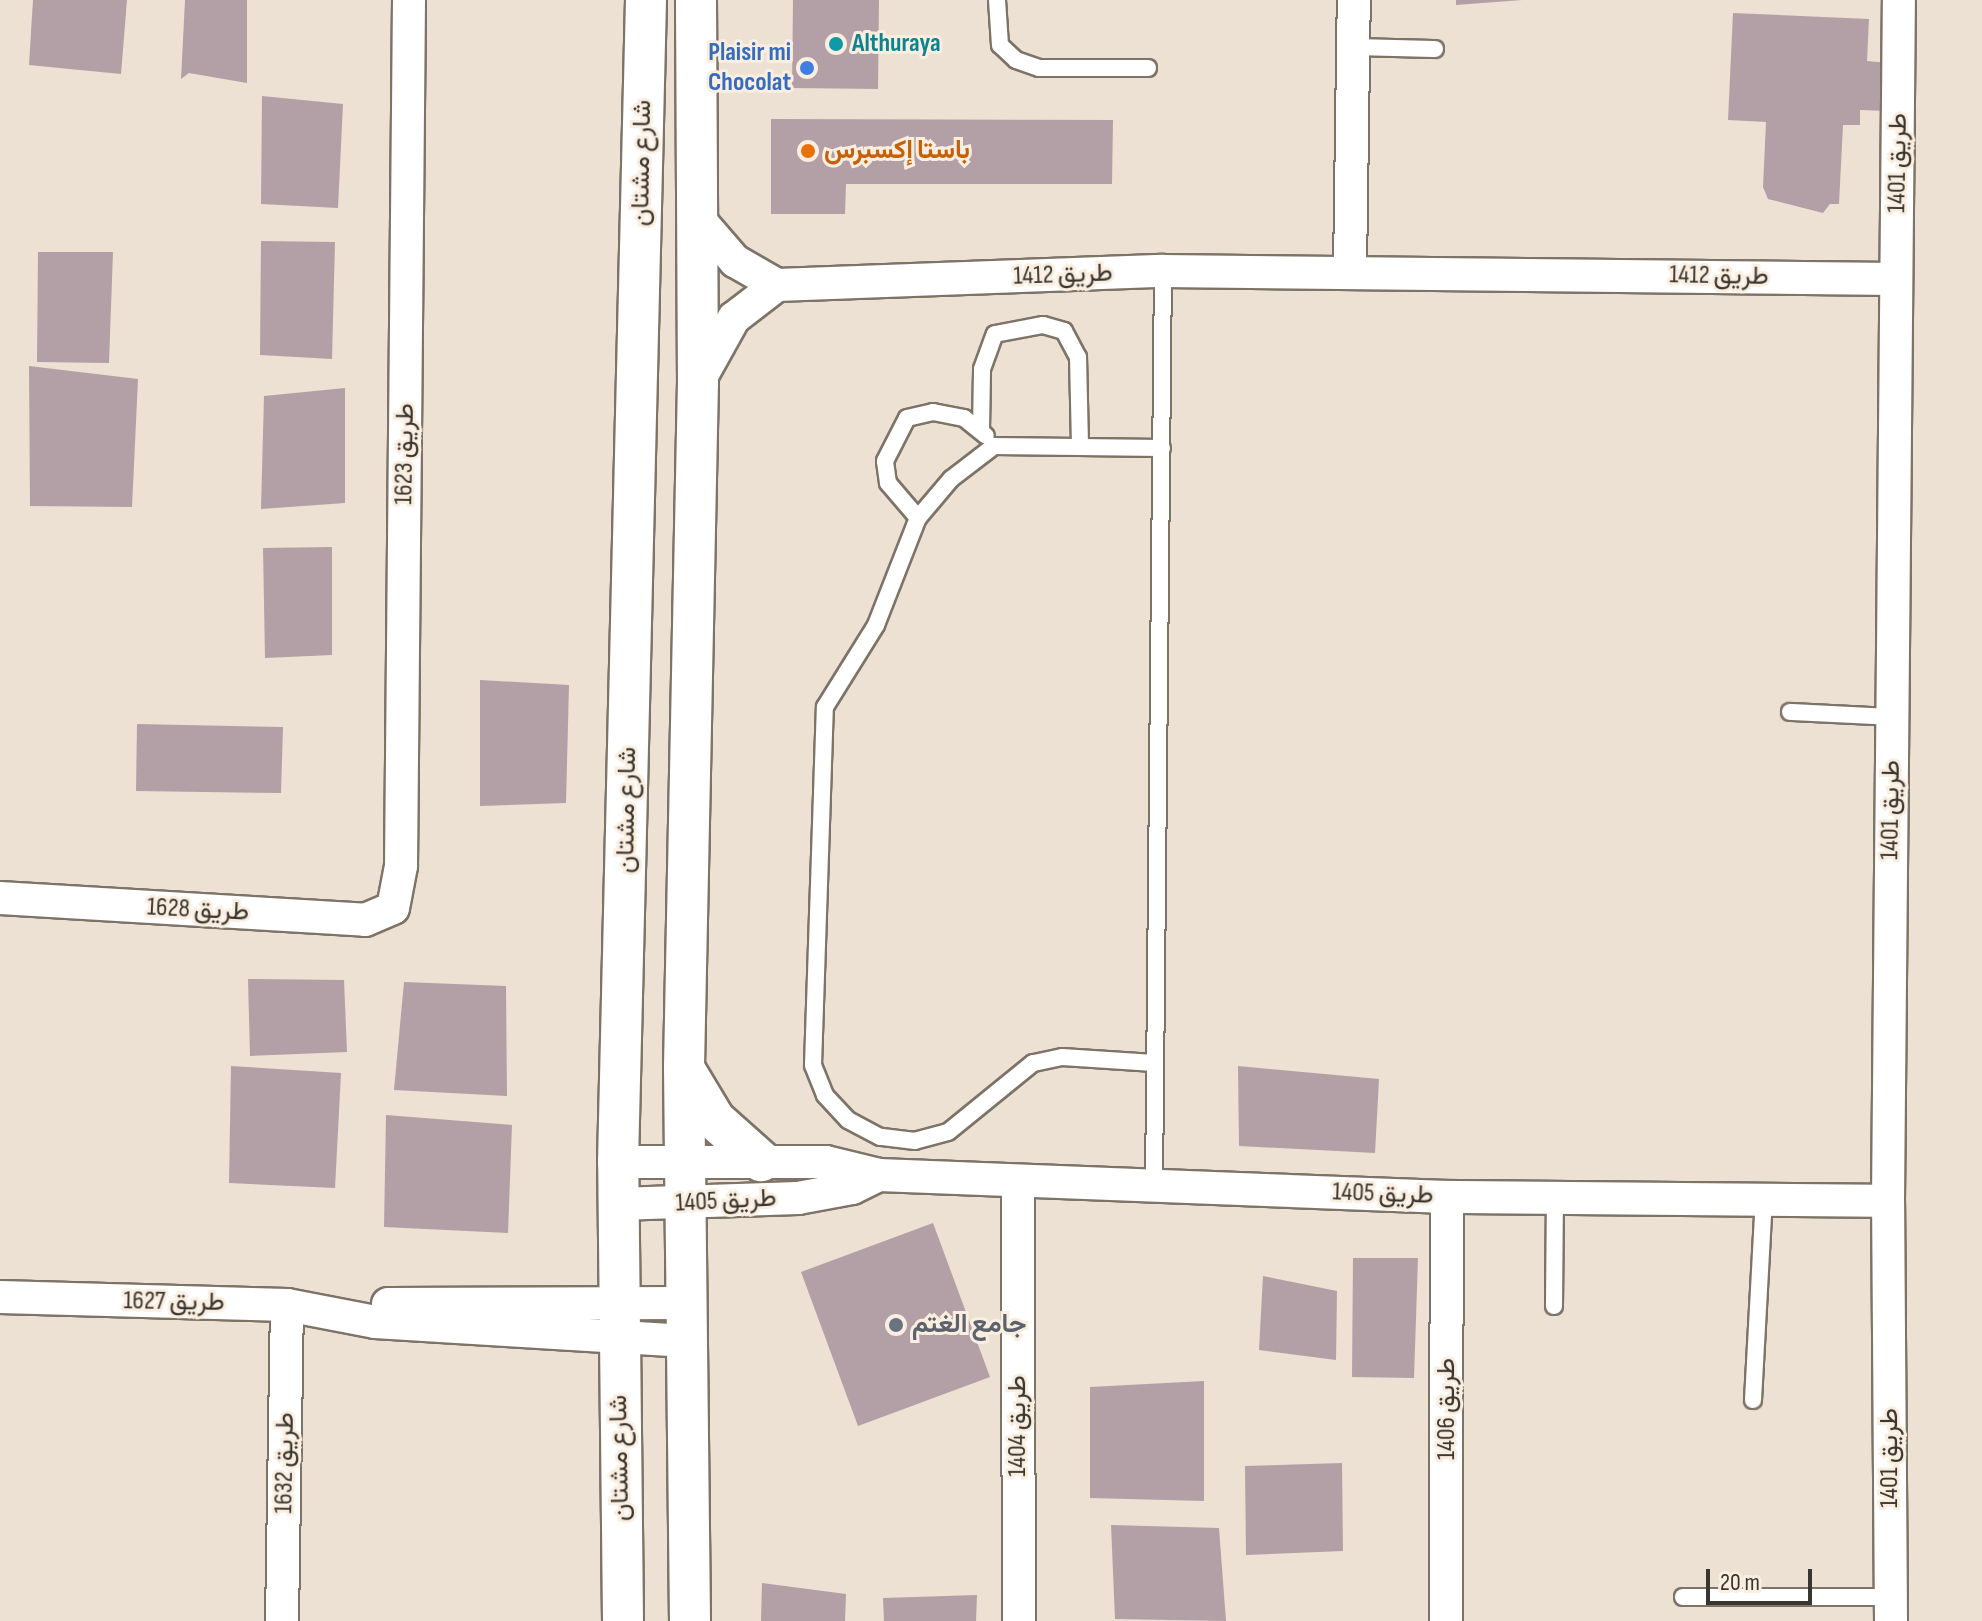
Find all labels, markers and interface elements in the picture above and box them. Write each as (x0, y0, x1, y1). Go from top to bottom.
place label: Althuraya (852, 28, 941, 60)
marker: Althuraya (827, 35, 845, 53)
place label: Plaisir mi Chocolat (708, 37, 791, 98)
marker: Plaisir mi Chocolat (798, 59, 816, 77)
street label: شارع مشتان (625, 99, 659, 227)
street label: طريق 1401 (1882, 113, 1914, 213)
place label: باستا إكسبرس (824, 135, 970, 167)
marker: باستا إكسبرس (799, 142, 817, 160)
street label: طريق 1412 (1013, 258, 1113, 292)
street label: طريق 1412 (1669, 260, 1769, 292)
street label: طريق 1623 (389, 403, 421, 505)
street label: شارع مشتان (610, 746, 644, 874)
street label: طريق 1401 (1875, 760, 1907, 860)
street label: طريق 1628 (146, 892, 250, 928)
street label: طريق 1405 (1332, 1177, 1434, 1211)
street label: طريق 1405 (675, 1183, 777, 1219)
street label: طريق 1627 (123, 1286, 225, 1318)
place label: جامع الغتم (912, 1309, 1026, 1341)
marker: جامع الغتم (887, 1316, 905, 1334)
street label: طريق 1406 (1431, 1358, 1463, 1460)
street label: طريق 1404 (1002, 1375, 1034, 1477)
street label: شارع مشتان (603, 1394, 637, 1522)
street label: طريق 1401 (1874, 1408, 1906, 1508)
street label: طريق 1632 (269, 1412, 301, 1514)
scale bar (1710, 1553, 1816, 1603)
text: 20 m (1720, 1568, 1760, 1597)

